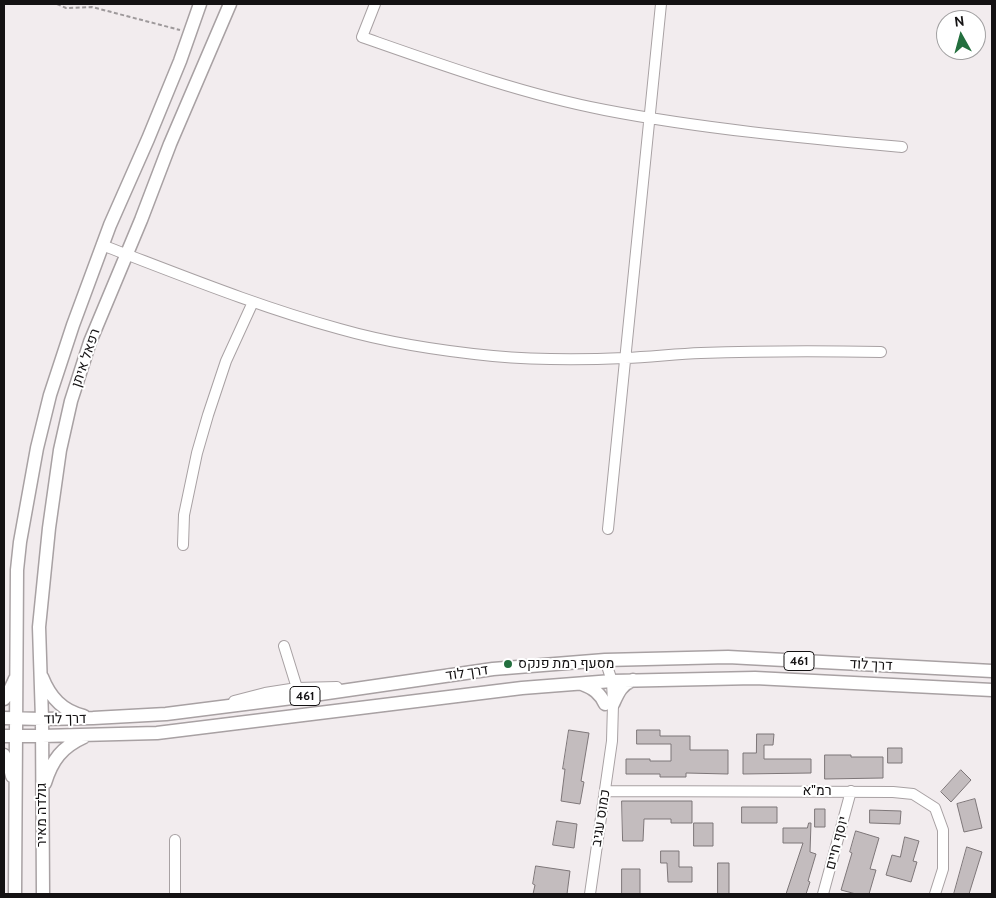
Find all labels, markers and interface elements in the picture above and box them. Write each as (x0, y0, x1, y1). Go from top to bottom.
north arrow (936, 10, 986, 60)
text: N (953, 12, 965, 31)
street label: רפאל איתן (68, 326, 104, 390)
road number: 461 (784, 651, 814, 670)
street label: דרך לוד (849, 655, 893, 675)
place label: מסעף רמת פנקס (518, 656, 614, 672)
marker: מסעף רמת פנקס (502, 658, 514, 670)
street label: דרך לוד (445, 662, 489, 684)
road number: 461 (290, 686, 320, 706)
street label: דרך לוד (43, 710, 87, 728)
street label: גולדה מאיר (34, 783, 50, 847)
street label: רמ"א (802, 783, 832, 799)
street label: כמוס עגיב (588, 788, 614, 848)
street label: יוסף חיים (822, 814, 852, 872)

